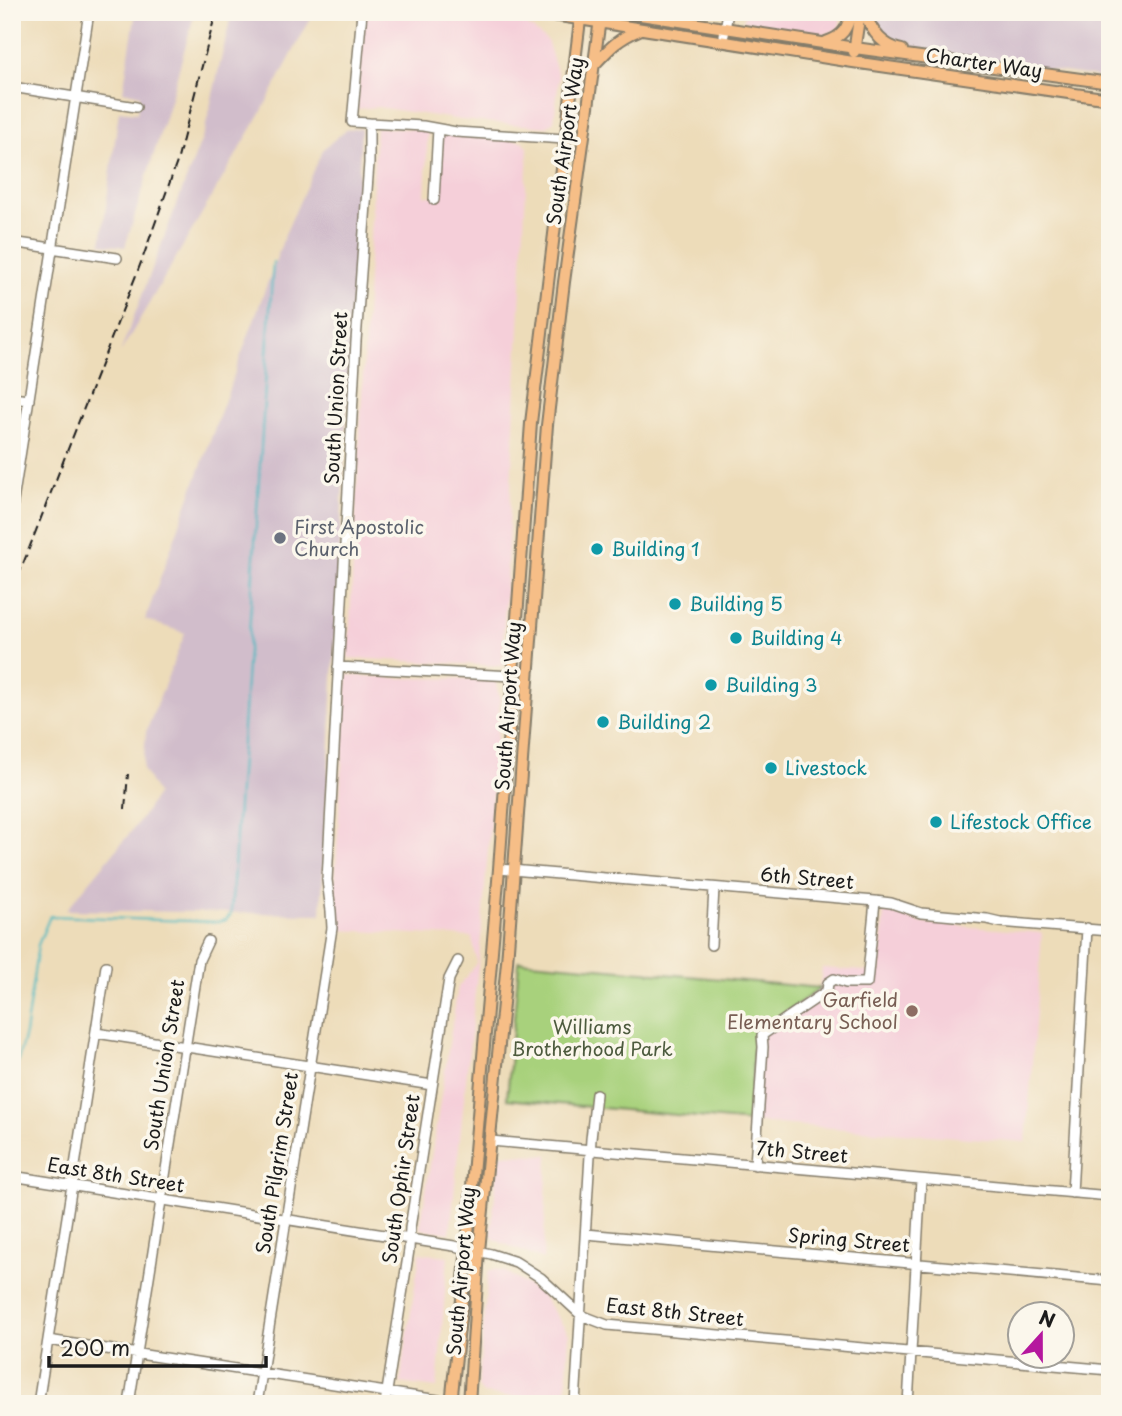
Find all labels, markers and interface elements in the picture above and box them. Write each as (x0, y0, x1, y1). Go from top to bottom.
street label: Charter Way (924, 40, 1044, 84)
street label: South Airport Way (538, 55, 590, 227)
street label: South Union Street (316, 311, 354, 485)
place label: First Apostolic Church (294, 512, 424, 562)
marker: First Apostolic Church (272, 530, 288, 546)
place label: Building 1 (611, 534, 699, 562)
marker: Building 1 (589, 541, 605, 557)
place label: Building 5 (689, 589, 783, 617)
marker: Building 5 (667, 596, 683, 612)
street label: South Airport Way (487, 621, 527, 791)
place label: Building 4 (750, 623, 843, 651)
marker: Building 4 (728, 630, 744, 646)
place label: Building 3 (725, 670, 817, 698)
marker: Building 3 (703, 677, 719, 693)
place label: Building 2 (617, 707, 711, 735)
marker: Building 2 (595, 714, 611, 730)
place label: Livestock (785, 753, 867, 781)
marker: Livestock (763, 760, 779, 776)
place label: Lifestock Office (950, 807, 1092, 835)
marker: Lifestock Office (928, 814, 944, 830)
street label: 6th Street (759, 859, 855, 895)
street label: South Union Street (136, 977, 190, 1152)
place label: Garfield Elementary School (727, 985, 898, 1035)
marker: Garfield Elementary School (904, 1003, 920, 1019)
park label: Williams Brotherhood Park (511, 1012, 673, 1062)
street label: South Pilgrim Street (248, 1070, 304, 1256)
street label: South Ophir Street (374, 1092, 426, 1265)
street label: 7th Street (755, 1133, 849, 1169)
street label: East 8th Street (46, 1149, 187, 1199)
street label: South Airport Way (439, 1185, 481, 1356)
street label: Spring Street (787, 1220, 911, 1258)
street label: East 8th Street (605, 1290, 746, 1332)
north arrow (1006, 1300, 1076, 1370)
text: N (1035, 1302, 1059, 1334)
scale bar (49, 1325, 266, 1369)
text: 200 m (60, 1331, 130, 1363)

